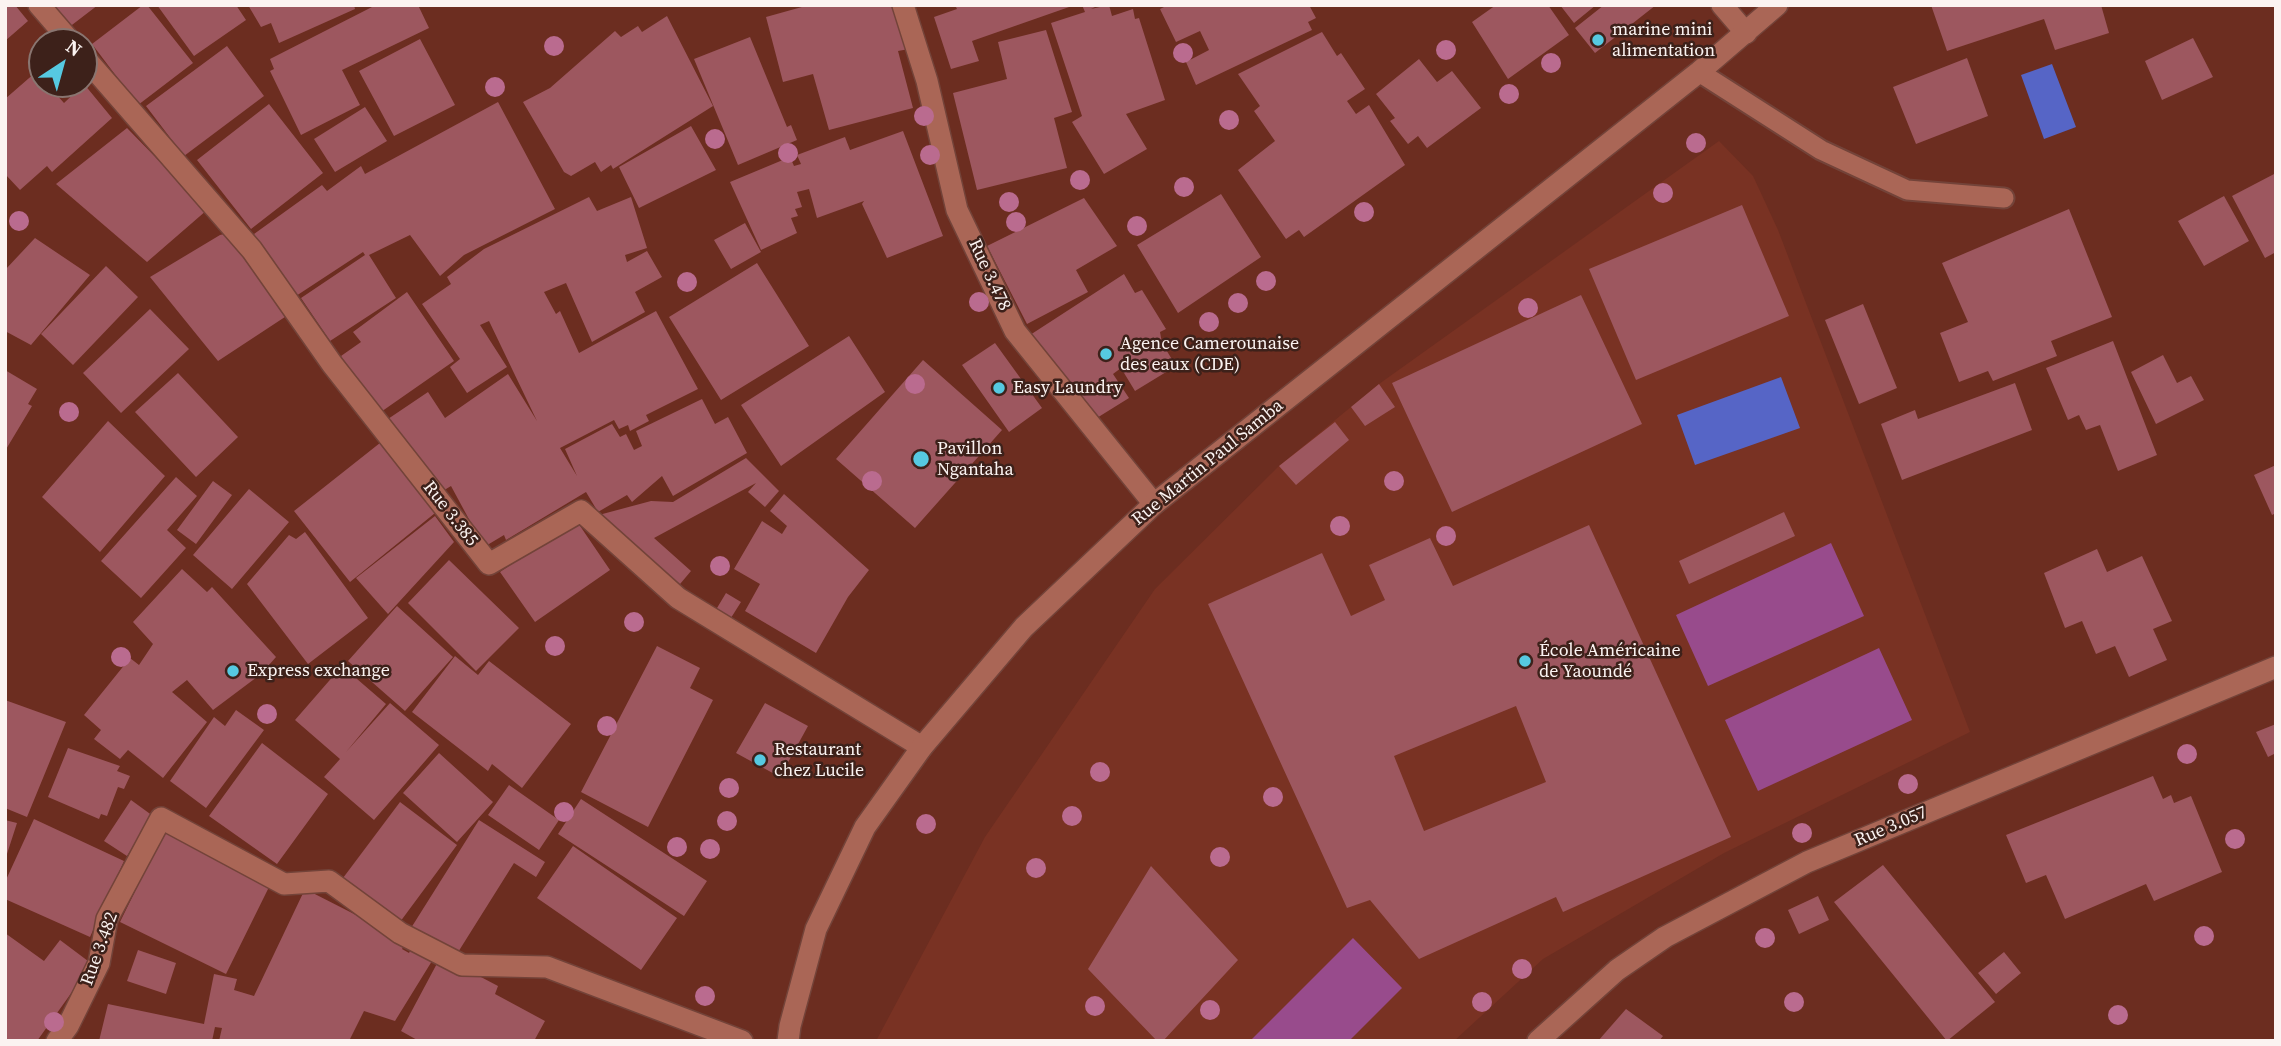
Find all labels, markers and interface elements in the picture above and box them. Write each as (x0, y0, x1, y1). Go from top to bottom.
place label: marine mini alimentation (1612, 19, 1715, 61)
north arrow (28, 28, 98, 98)
marker: marine mini alimentation (1590, 32, 1606, 48)
text: N (61, 33, 87, 62)
street label: Rue 3.478 (963, 236, 1015, 314)
place label: Agence Camerounaise des eaux (CDE) (1120, 333, 1299, 376)
marker: Agence Camerounaise des eaux (CDE) (1098, 346, 1114, 362)
place label: Easy Laundry (1013, 377, 1123, 399)
marker: Easy Laundry (991, 380, 1007, 396)
street label: Rue Martin Paul Samba (1128, 395, 1288, 531)
place label: Pavillon Ngantaha (937, 438, 1014, 480)
marker: Pavillon Ngantaha (911, 449, 931, 469)
street label: Rue 3.385 (418, 477, 482, 551)
place label: École Américaine de Yaoundé (1539, 640, 1681, 682)
marker: École Américaine de Yaoundé (1517, 653, 1533, 669)
place label: Express exchange (247, 660, 390, 682)
marker: Express exchange (225, 663, 241, 679)
place label: Restaurant chez Lucile (774, 739, 864, 782)
marker: Restaurant chez Lucile (752, 752, 768, 768)
street label: Rue 3.057 (1852, 802, 1930, 852)
street label: Rue 3.482 (77, 909, 123, 989)

